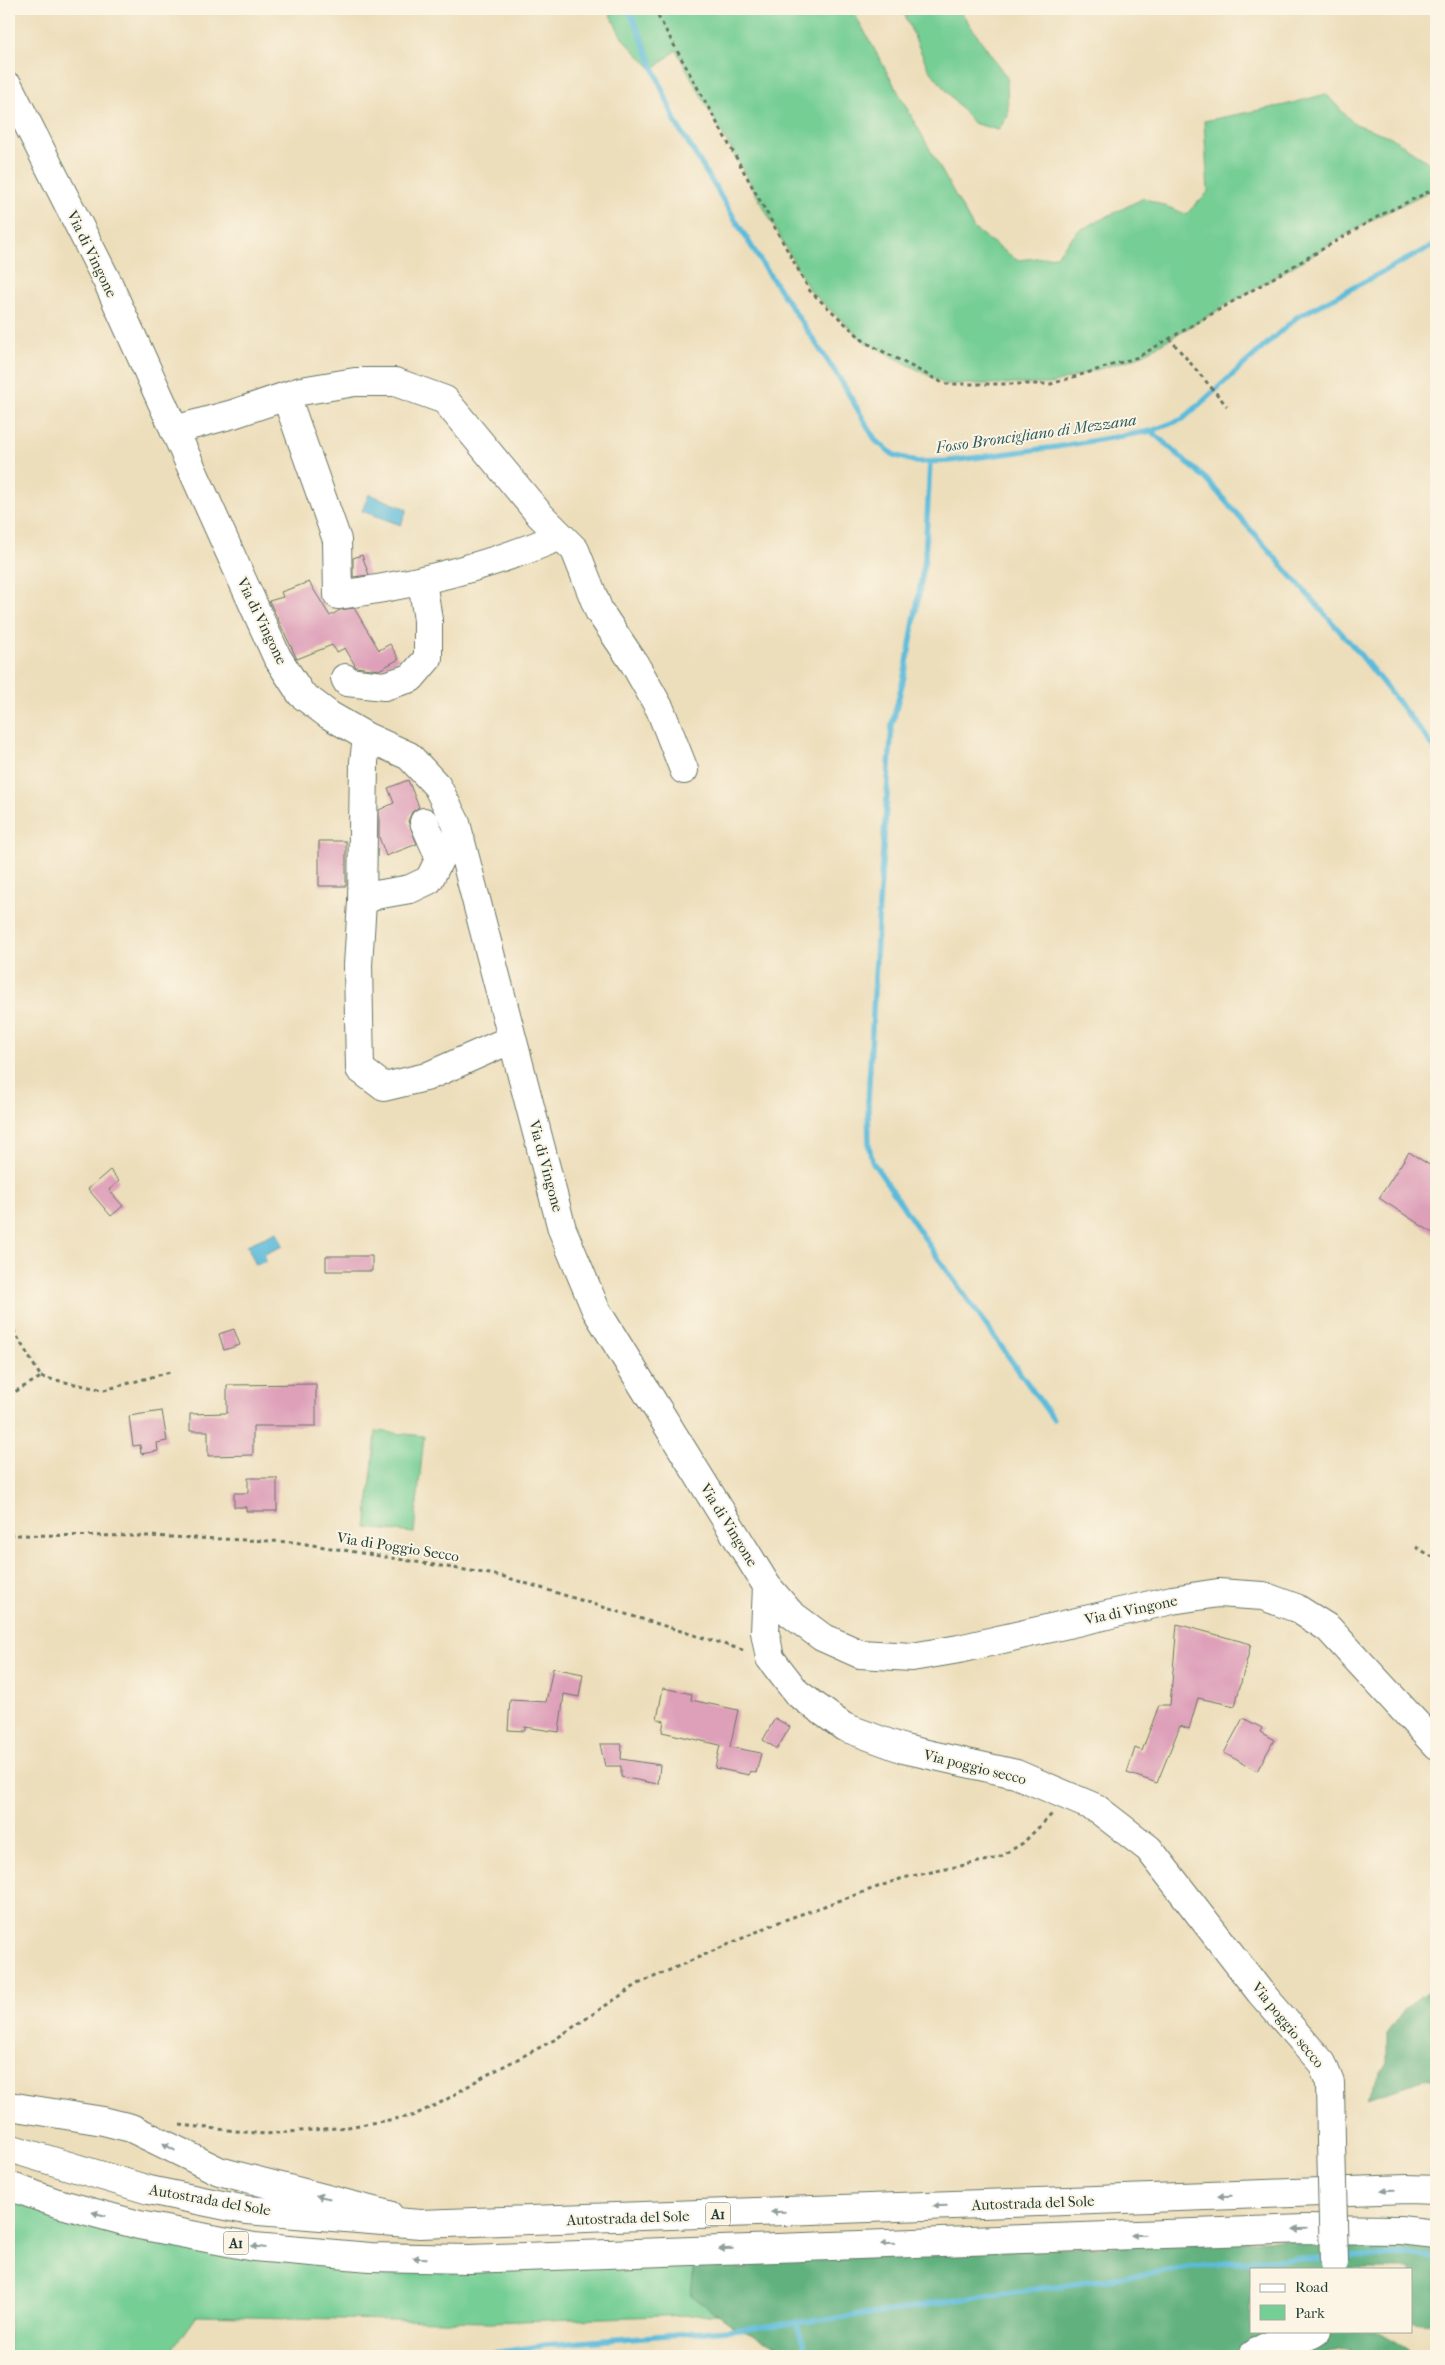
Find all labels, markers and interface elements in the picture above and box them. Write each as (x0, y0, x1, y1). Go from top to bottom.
street label: Via di Vingone (63, 207, 121, 301)
water label: Fosso Broncigliano di Mezzana (934, 410, 1138, 457)
street label: Via di Vingone (233, 574, 291, 668)
street label: Via di Vingone (525, 1117, 567, 1215)
street label: Via di Vingone (696, 1479, 762, 1570)
street label: Via di Poggio Secco (335, 1528, 461, 1566)
street label: Via di Vingone (1082, 1591, 1180, 1629)
street label: Via poggio secco (921, 1745, 1029, 1789)
street label: Via poggio secco (1247, 1978, 1328, 2072)
one-way arrow (161, 2143, 176, 2151)
street label: Autostrada del Sole (147, 2180, 273, 2220)
one-way arrow (1379, 2186, 1395, 2194)
street label: Autostrada del Sole (970, 2192, 1095, 2214)
one-way arrow (1217, 2192, 1233, 2200)
one-way arrow (315, 2193, 330, 2201)
road number: A1 (706, 2202, 730, 2226)
one-way arrow (932, 2202, 948, 2210)
street label: Autostrada del Sole (565, 2207, 690, 2229)
one-way arrow (770, 2209, 786, 2217)
one-way arrow (92, 2210, 107, 2218)
one-way arrow (1292, 2225, 1308, 2233)
one-way arrow (1130, 2231, 1146, 2239)
road number: A1 (224, 2232, 248, 2254)
one-way arrow (880, 2240, 896, 2248)
one-way arrow (250, 2243, 266, 2251)
one-way arrow (717, 2246, 733, 2254)
one-way arrow (412, 2253, 428, 2261)
legend (1250, 2268, 1412, 2332)
text: Road (1295, 2278, 1329, 2296)
text: Park (1295, 2304, 1325, 2322)

